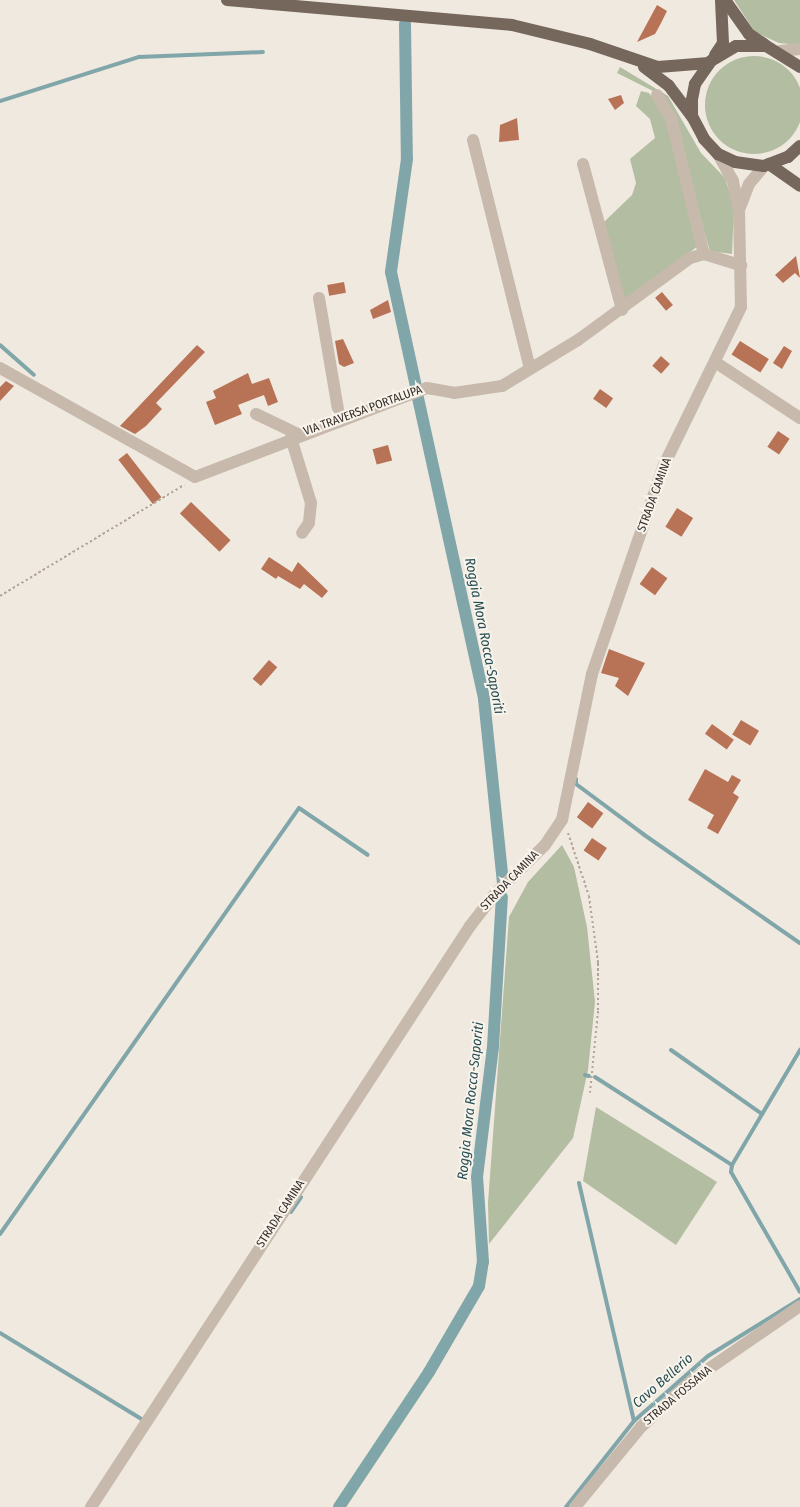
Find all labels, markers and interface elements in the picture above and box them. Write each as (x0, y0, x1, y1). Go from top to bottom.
street label: VIA TRAVERSA PORTALUPA (302, 383, 424, 439)
street label: STRADA CAMINA (635, 456, 675, 534)
water label: Roggia Mora Rocca-Saporiti (461, 557, 507, 715)
street label: STRADA CAMINA (478, 848, 542, 914)
water label: Roggia Mora Rocca-Saporiti (454, 1021, 488, 1181)
street label: STRADA CAMINA (254, 1177, 308, 1251)
water label: Cavo Bellerio (629, 1350, 697, 1412)
street label: STRADA FOSSANA (641, 1363, 715, 1429)

